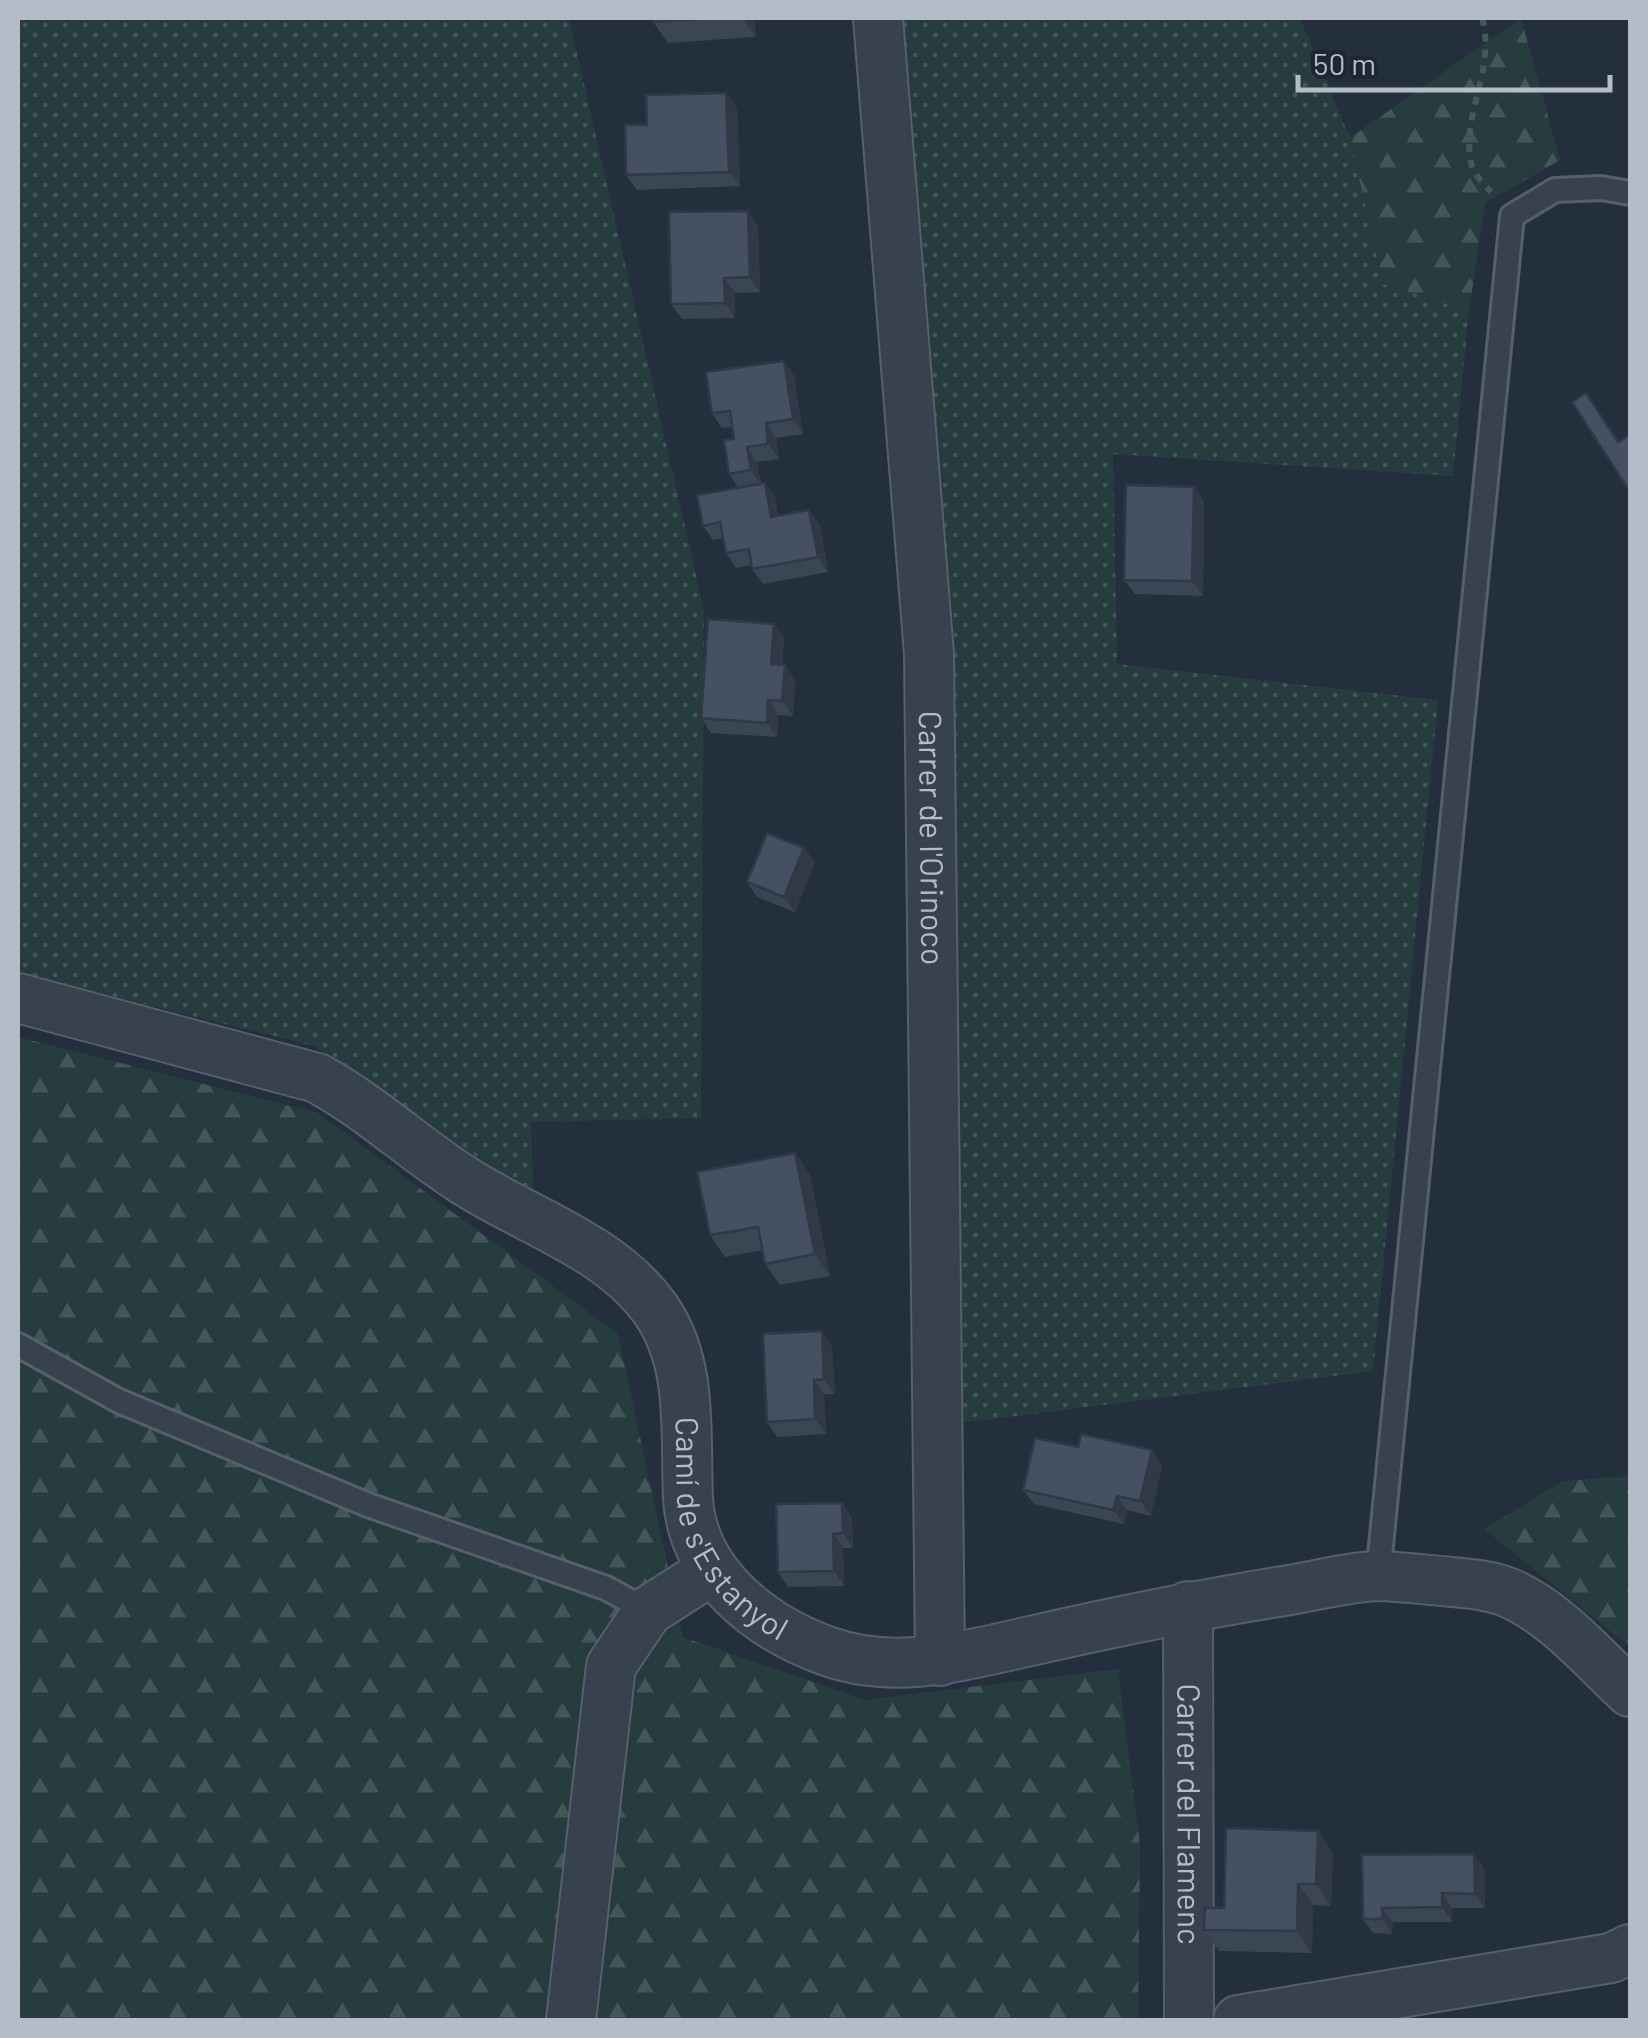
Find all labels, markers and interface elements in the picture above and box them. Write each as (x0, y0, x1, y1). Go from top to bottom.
scale bar (1298, 30, 1610, 92)
text: 50 m (1313, 45, 1376, 81)
street label: Carrer de l'Orinoco (913, 710, 953, 965)
street label: Camí de s'Estanyol (669, 1416, 795, 1647)
street label: Carrer del Flamenc (1171, 1683, 1210, 1945)

